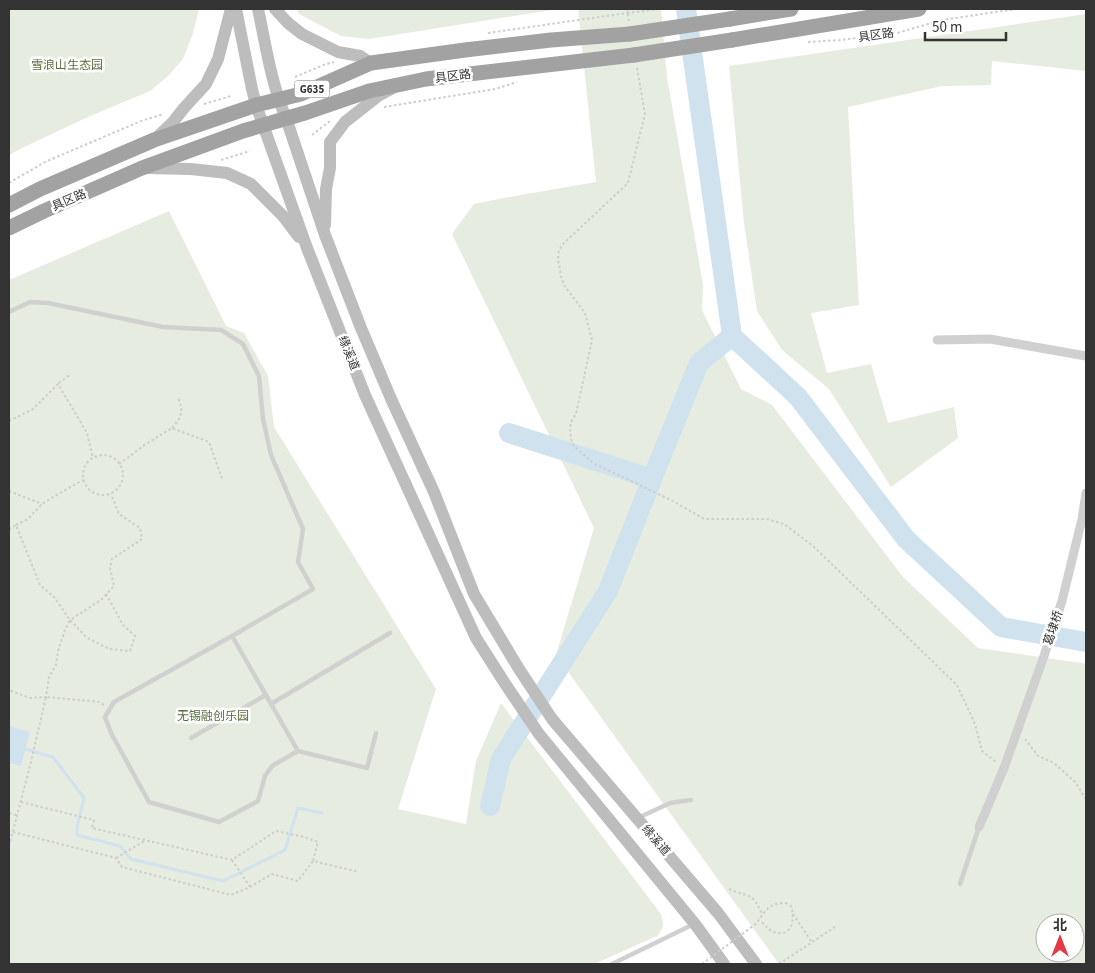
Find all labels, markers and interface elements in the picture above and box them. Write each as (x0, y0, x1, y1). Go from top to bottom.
scale bar (925, 10, 1006, 42)
text: 50 m (932, 17, 962, 38)
street label: 具区路 (857, 25, 895, 46)
park label: 雪浪山生态园 (31, 57, 103, 74)
street label: 具区路 (434, 66, 472, 87)
road number: G635 (294, 80, 330, 98)
street label: 具区路 (49, 186, 89, 215)
street label: 缘溪道 (334, 333, 363, 373)
street label: 葛埭桥 (1040, 608, 1067, 648)
park label: 无锡融创乐园 (177, 708, 249, 725)
street label: 缘溪道 (637, 821, 674, 859)
north arrow (1035, 913, 1085, 963)
text: 北 (1053, 916, 1067, 936)

